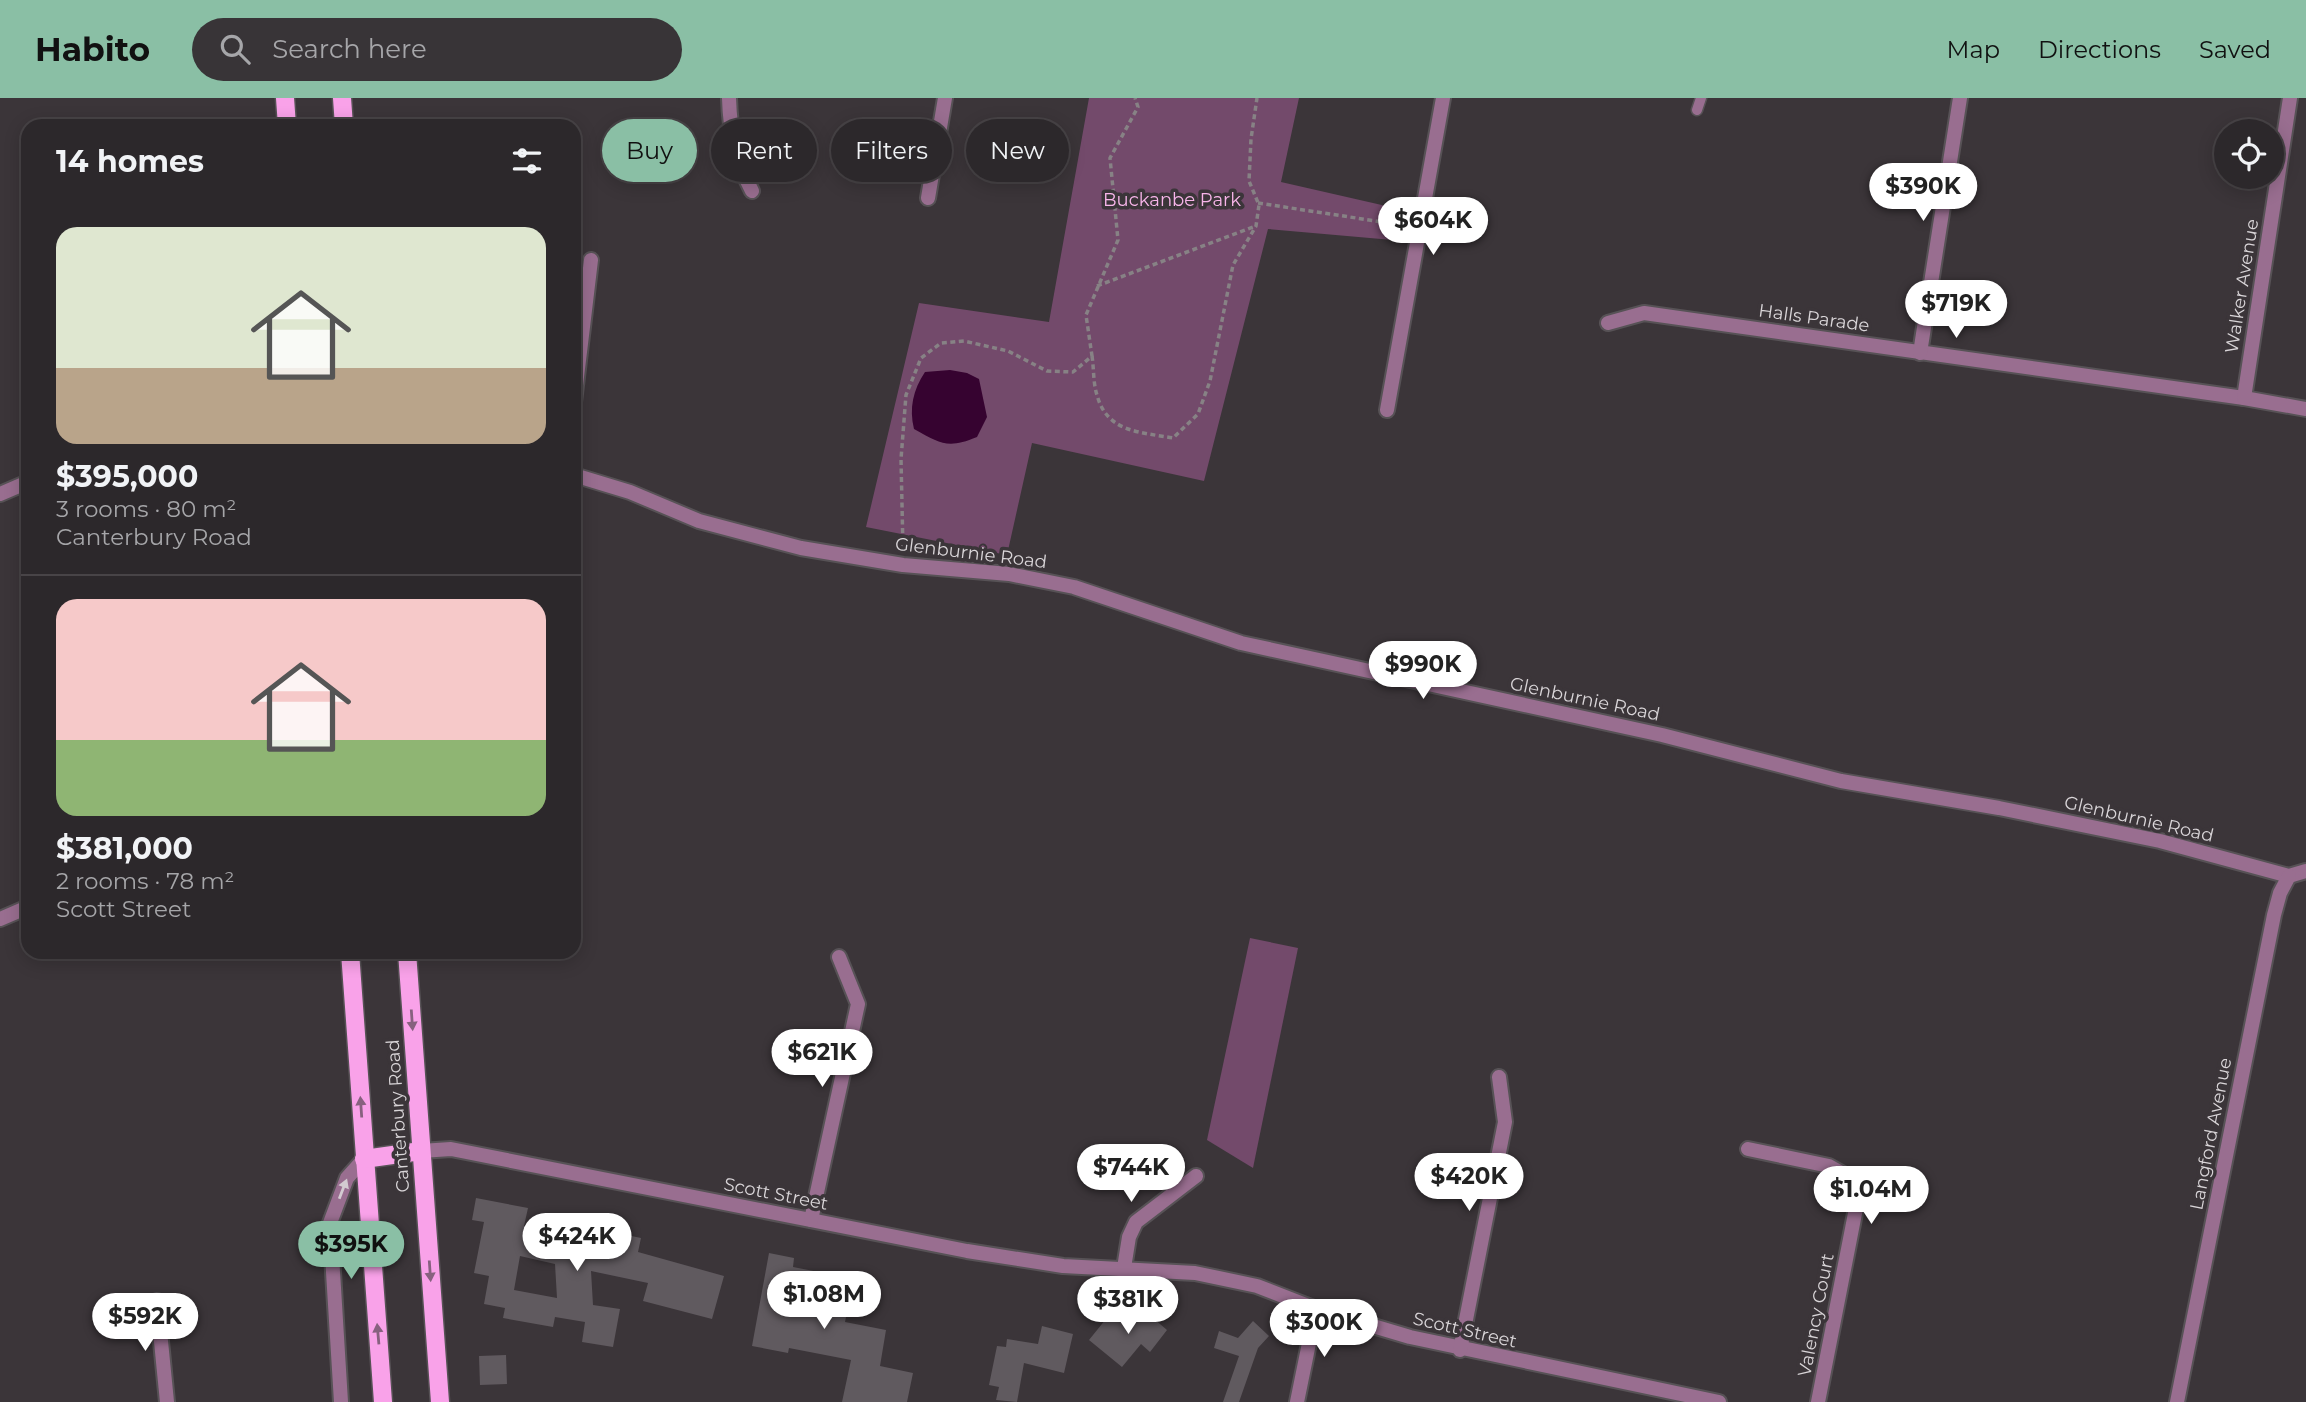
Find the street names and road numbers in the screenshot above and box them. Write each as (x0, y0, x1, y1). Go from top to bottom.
street label: Walker Avenue (2221, 217, 2263, 355)
street label: Halls Parade (1757, 299, 1871, 337)
street label: Glenburnie Road (894, 533, 1048, 573)
street label: Glenburnie Road (1508, 672, 1662, 726)
street label: Glenburnie Road (2062, 791, 2216, 847)
street label: Canterbury Road (382, 1039, 414, 1193)
street label: Langford Avenue (2185, 1056, 2237, 1212)
street label: Scott Street (722, 1173, 830, 1215)
street label: Valency Court (1793, 1251, 1839, 1379)
street label: Scott Street (1411, 1307, 1519, 1353)

